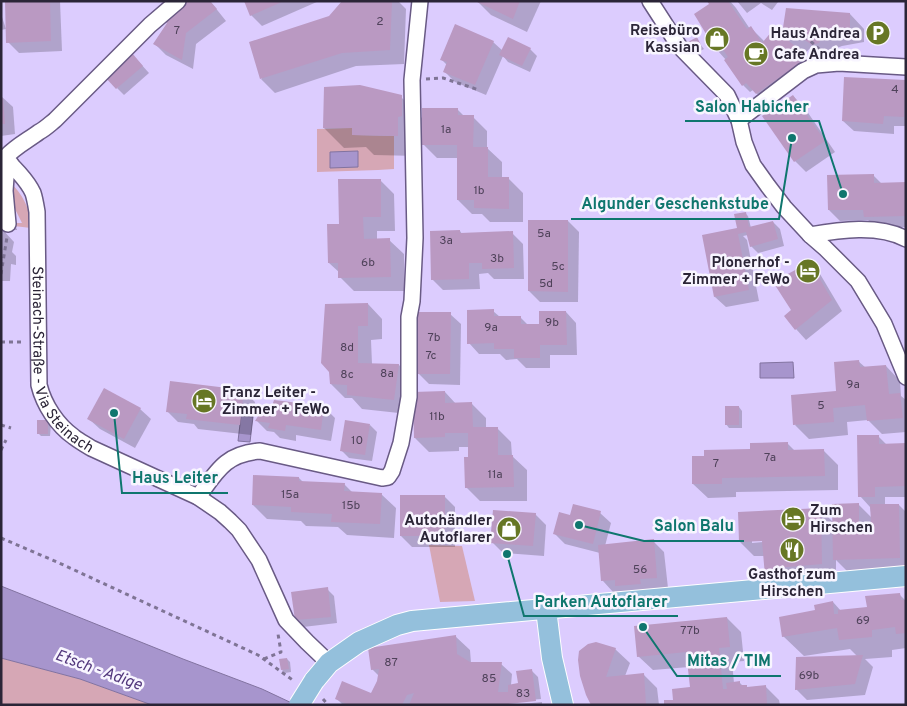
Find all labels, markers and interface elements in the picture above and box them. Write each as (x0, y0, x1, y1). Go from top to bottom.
house number: 2 (376, 14, 384, 30)
parking icon: Haus Andrea (865, 20, 891, 46)
place label: Reisebüro Kassian (630, 22, 700, 58)
house number: 7 (174, 23, 180, 39)
place label: Haus Andrea (771, 25, 860, 44)
shop icon: Reisebüro Kassian (704, 26, 730, 52)
cafe icon: Cafe Andrea (743, 41, 769, 67)
place label: Cafe Andrea (774, 46, 859, 65)
house number: 4 (891, 82, 899, 98)
callout: Salon Habicher (685, 90, 819, 121)
text: Salon Habicher (695, 98, 809, 118)
house number: 1a (441, 122, 451, 138)
house number: 1b (473, 183, 485, 199)
callout: Algunder Geschenkstube (571, 188, 779, 219)
text: Algunder Geschenkstube (581, 195, 769, 215)
house number: 5a (537, 226, 551, 242)
house number: 3a (439, 233, 453, 249)
house number: 3b (490, 251, 504, 267)
place label: Plonerhof - Zimmer + FeWo (682, 254, 790, 290)
house number: 6b (361, 255, 375, 271)
hotel icon: Plonerhof - Zimmer + FeWo (795, 258, 821, 284)
house number: 5c (551, 259, 565, 275)
street label: Steinach-Straße - Via Steinach (27, 266, 97, 458)
house number: 5d (539, 276, 553, 292)
house number: 9b (545, 315, 559, 331)
house number: 9a (484, 320, 498, 336)
house number: 7b (427, 330, 441, 346)
house number: 8d (340, 340, 354, 356)
house number: 7c (425, 348, 437, 364)
house number: 8a (380, 366, 394, 382)
house number: 8c (340, 367, 354, 383)
house number: 9a (846, 377, 860, 393)
place label: Franz Leiter - Zimmer + FeWo (222, 384, 330, 420)
hotel icon: Franz Leiter - Zimmer + FeWo (191, 388, 217, 414)
house number: 5 (817, 398, 825, 414)
house number: 11b (429, 409, 445, 425)
house number: 10 (351, 433, 363, 449)
house number: 7a (764, 450, 776, 466)
house number: 7 (713, 456, 719, 472)
callout: Haus Leiter (122, 462, 228, 493)
house number: 11a (488, 467, 502, 483)
text: Haus Leiter (132, 469, 218, 489)
house number: 15a (281, 487, 299, 503)
house number: 15b (342, 498, 361, 514)
place label: Zum Hirschen (810, 502, 873, 538)
hotel icon: Zum Hirschen (780, 506, 806, 532)
callout: Salon Balu (644, 510, 744, 541)
place label: Autohändler Autoflarer (404, 512, 493, 548)
shop icon: Autohändler Autoflarer (496, 516, 522, 542)
text: Salon Balu (654, 517, 734, 537)
restaurant icon: Gasthof zum Hirschen (779, 537, 805, 563)
house number: 56 (633, 562, 647, 578)
place label: Gasthof zum Hirschen (748, 566, 836, 602)
callout: Parken Autoflarer (524, 585, 678, 616)
text: Parken Autoflarer (534, 593, 668, 613)
house number: 69 (856, 613, 870, 629)
house number: 77b (680, 623, 700, 639)
callout: Mitas / TIM (677, 645, 781, 676)
water label: Etsch - Adige (52, 646, 145, 696)
text: Mitas / TIM (687, 652, 771, 672)
house number: 87 (384, 655, 398, 671)
house number: 69b (799, 668, 820, 684)
house number: 85 (482, 671, 496, 687)
house number: 83 (516, 686, 530, 702)

